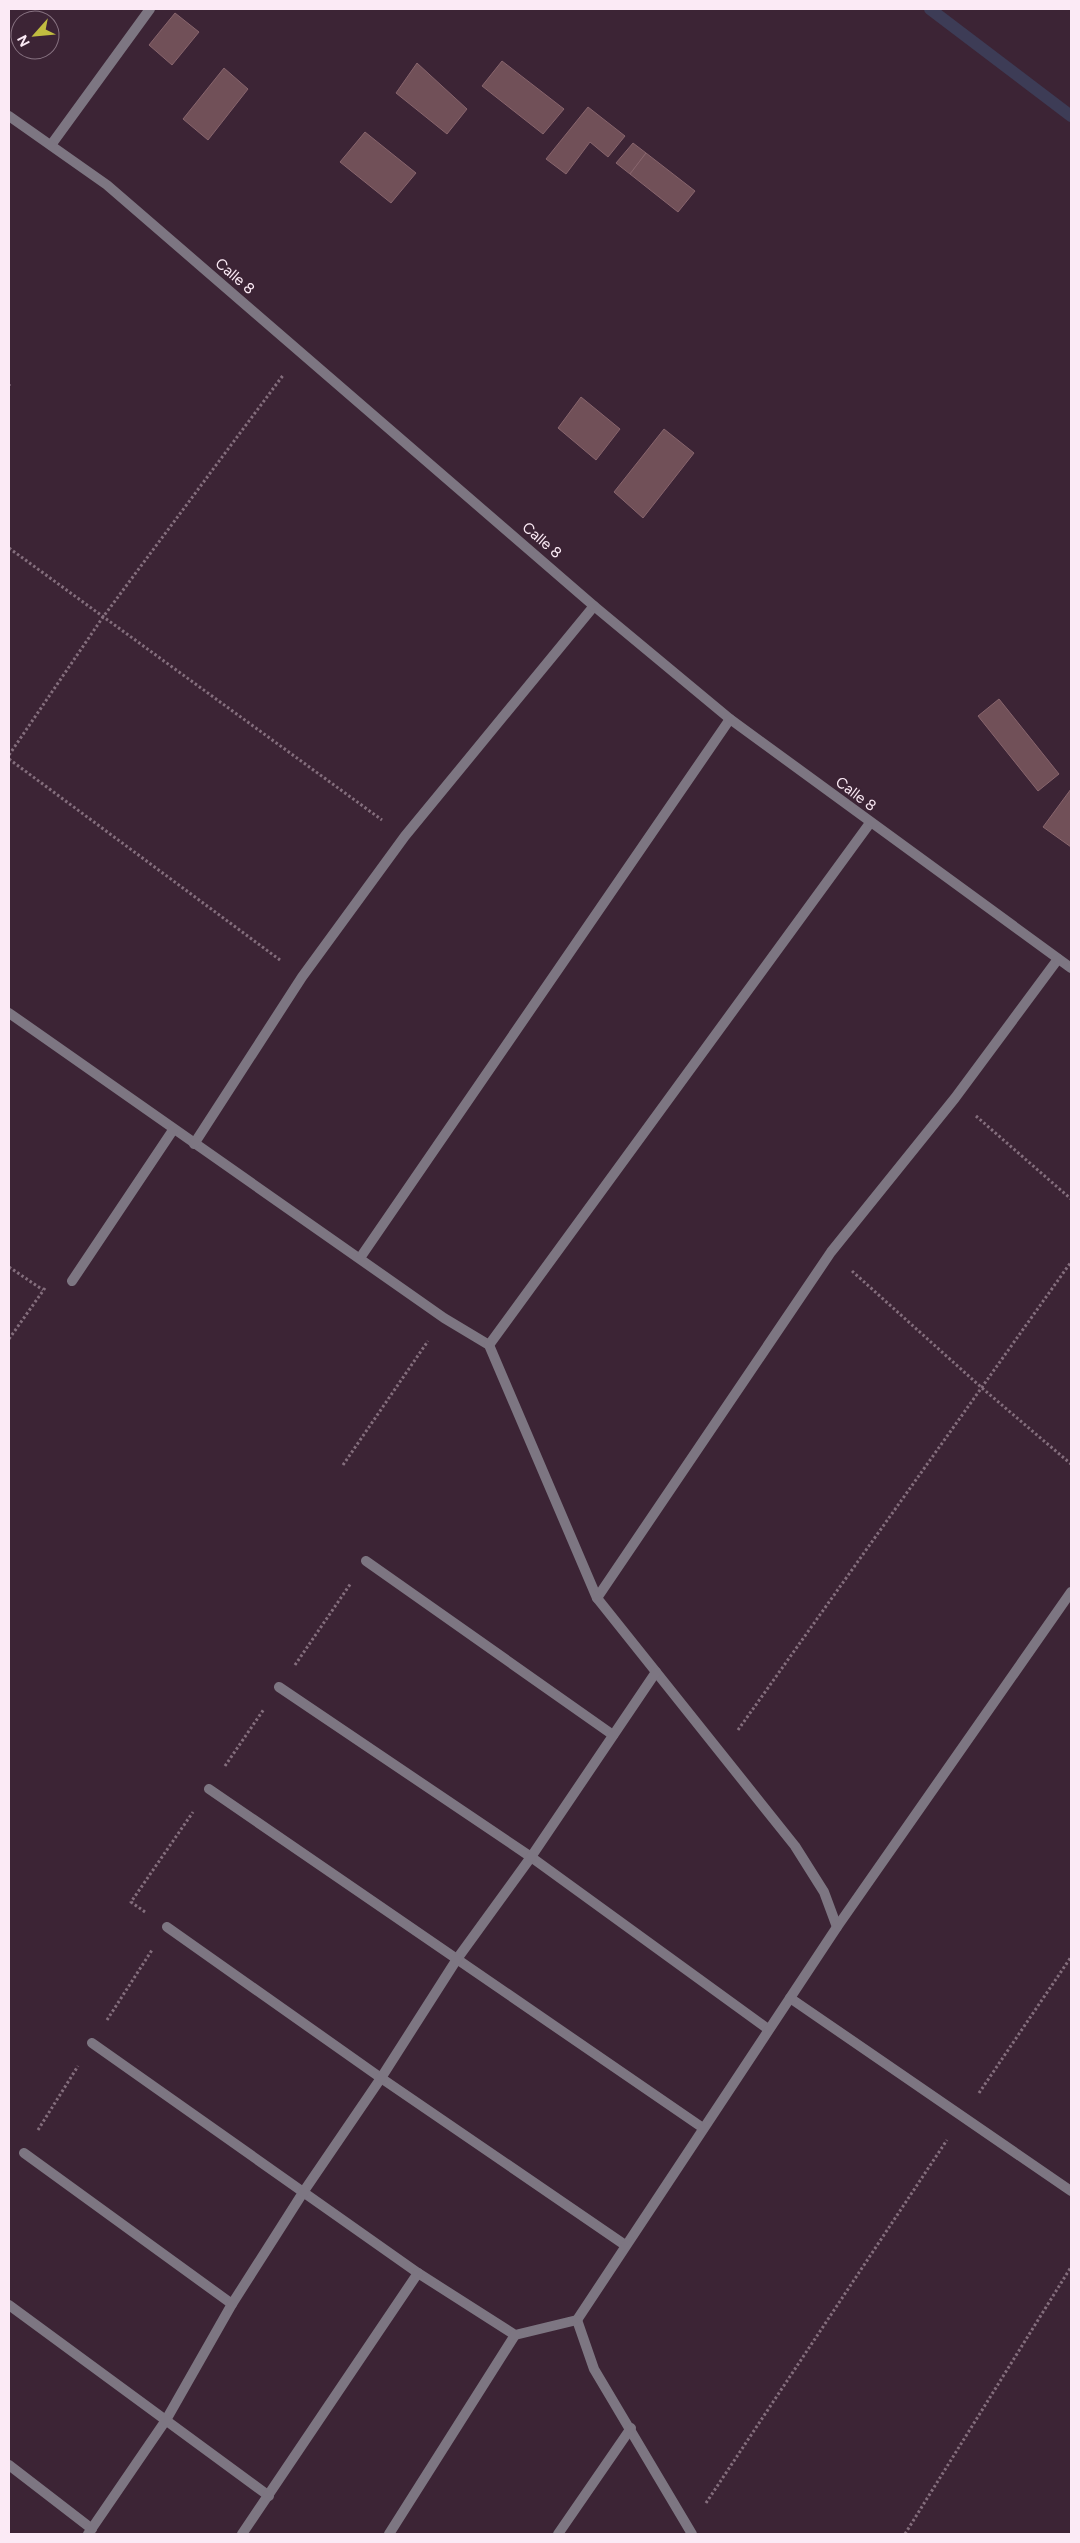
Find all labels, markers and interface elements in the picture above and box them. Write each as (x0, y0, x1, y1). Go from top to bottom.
north arrow (10, 10, 60, 60)
text: N (14, 32, 34, 49)
street label: Calle 8 (212, 254, 258, 298)
street label: Calle 8 (519, 518, 565, 562)
street label: Calle 8 (832, 773, 880, 815)

